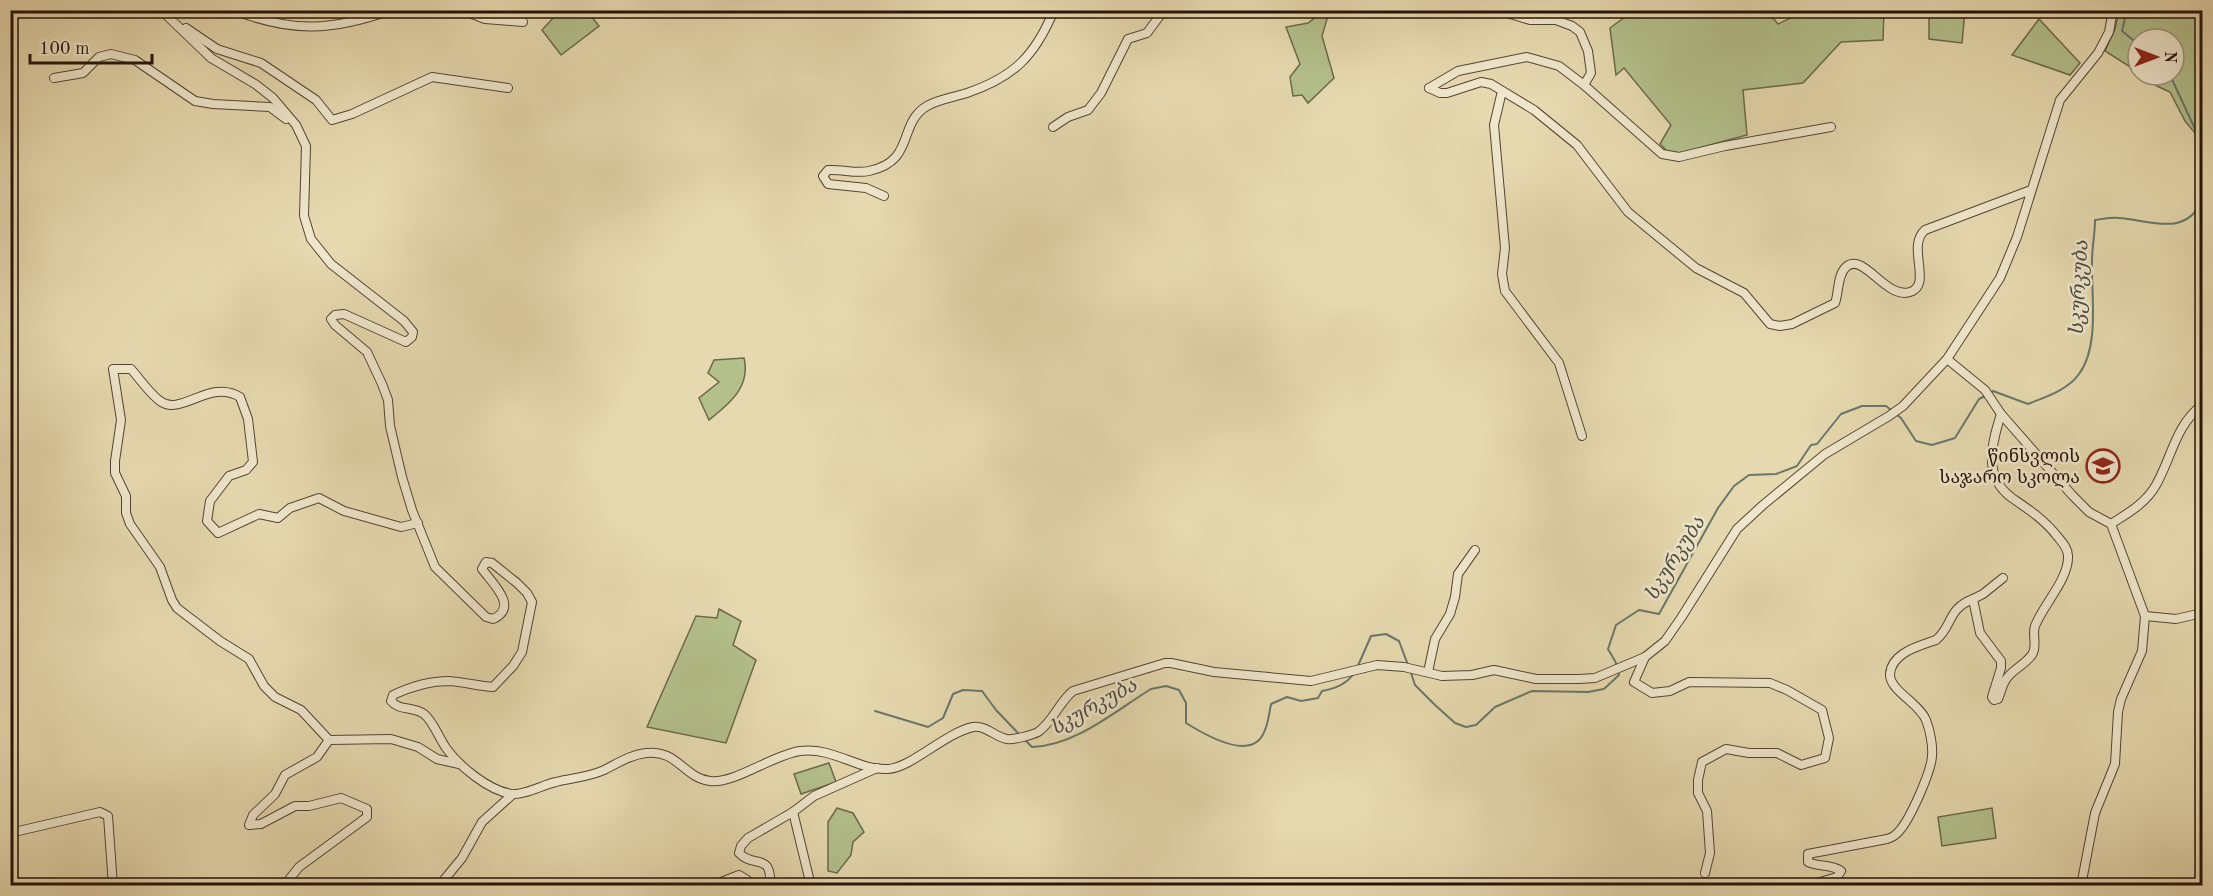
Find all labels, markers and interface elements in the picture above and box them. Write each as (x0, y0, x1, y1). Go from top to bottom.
scale bar (30, 27, 152, 65)
north arrow (2126, 27, 2186, 87)
text: 100 m (39, 40, 90, 58)
text: N (2161, 51, 2177, 64)
water label: სკურკუბა (2067, 240, 2093, 336)
place label: წინსვლის საჯარო სკოლა (1939, 447, 2080, 488)
school or university icon: წინსვლის საჯარო სკოლა (2085, 448, 2121, 484)
water label: სკურკუბა (1641, 513, 1710, 605)
water label: სკურკუბა (1047, 675, 1141, 740)

